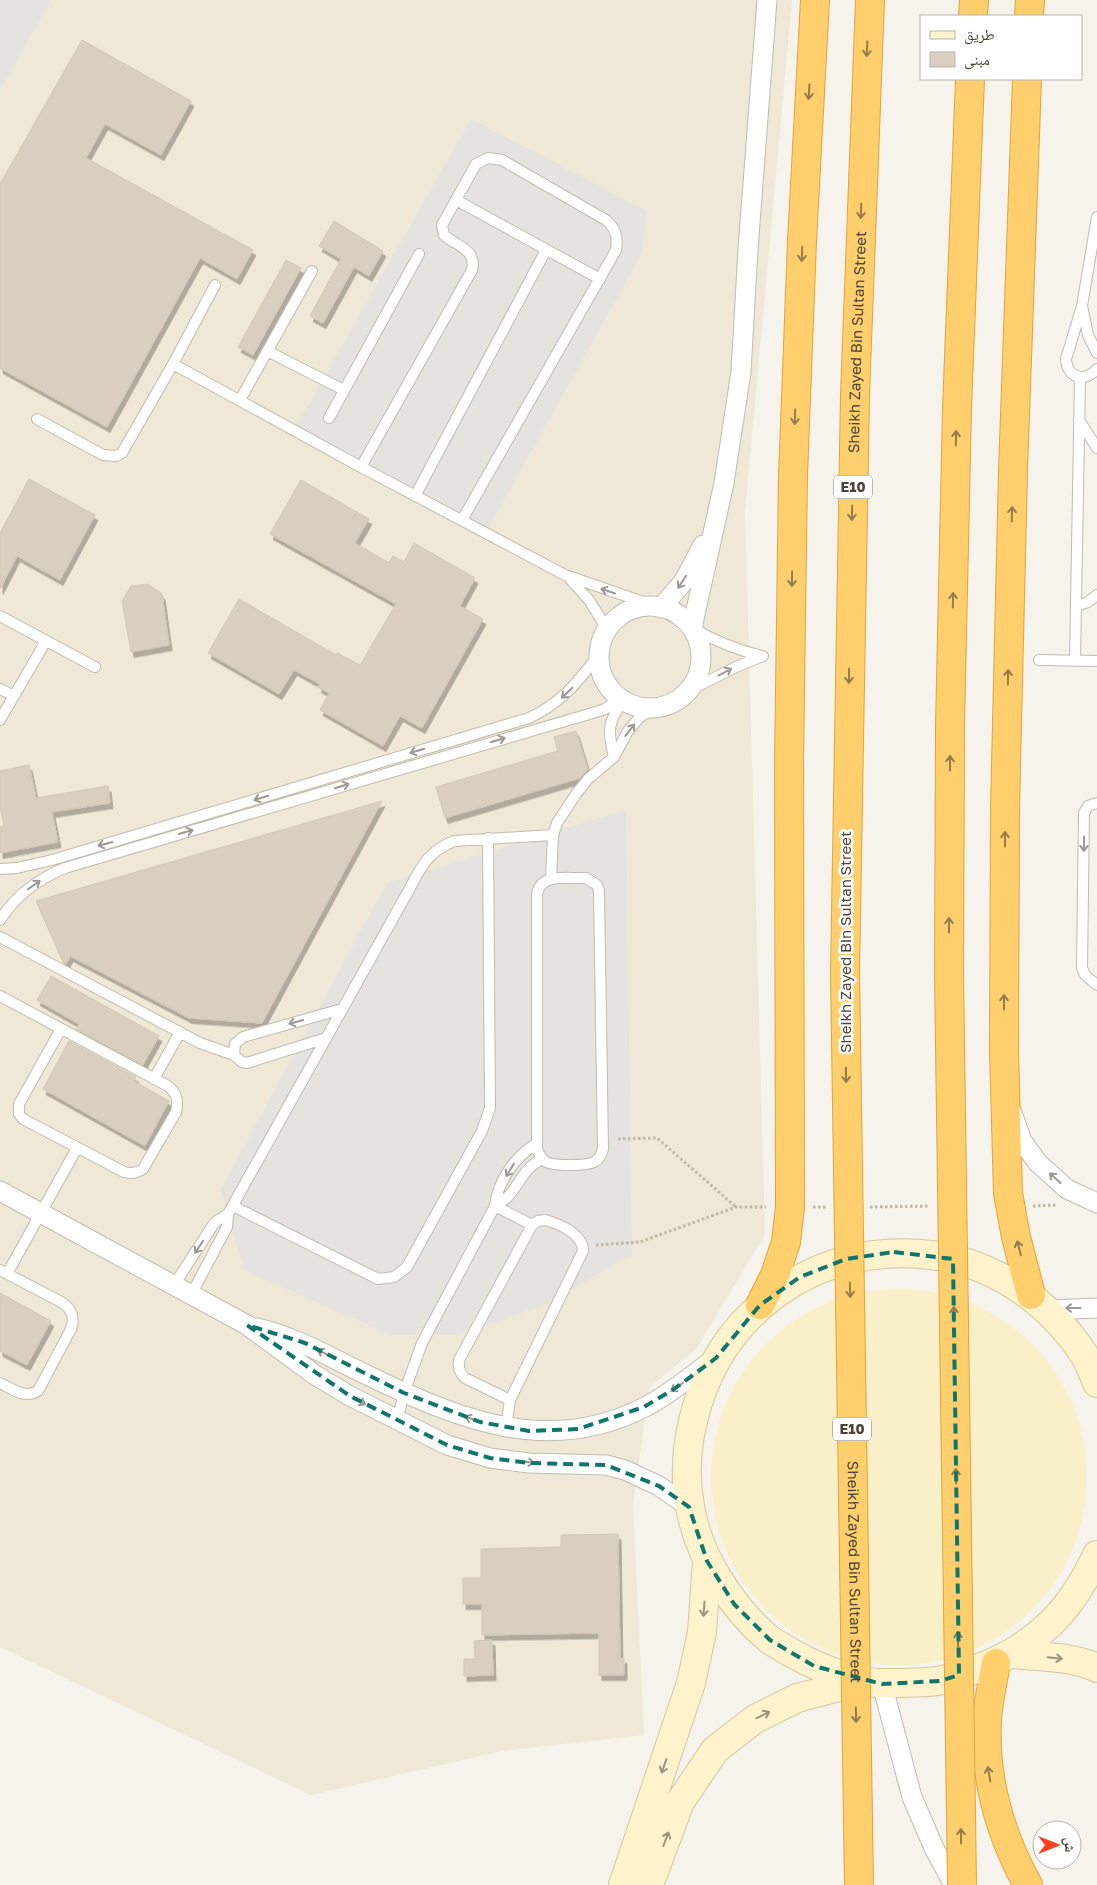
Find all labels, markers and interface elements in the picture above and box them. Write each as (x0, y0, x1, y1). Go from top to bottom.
legend (920, 15, 1082, 80)
text: طريق (964, 25, 995, 45)
one-way arrow (862, 40, 871, 56)
text: مبنى (964, 50, 990, 70)
one-way arrow (805, 84, 814, 100)
one-way arrow (856, 202, 866, 219)
street label: Sheikh Zayed Bin Sultan Street (844, 231, 869, 453)
one-way arrow (797, 246, 806, 262)
one-way arrow (791, 408, 800, 424)
one-way arrow (951, 430, 961, 446)
road number: E10 (834, 476, 872, 498)
one-way arrow (848, 505, 857, 521)
one-way arrow (1007, 507, 1017, 523)
one-way arrow (787, 570, 797, 587)
one-way arrow (677, 575, 687, 589)
one-way arrow (600, 586, 616, 596)
one-way arrow (948, 593, 958, 609)
one-way arrow (717, 667, 732, 676)
one-way arrow (844, 668, 854, 684)
one-way arrow (1003, 669, 1013, 686)
one-way arrow (561, 687, 573, 699)
one-way arrow (624, 724, 635, 737)
one-way arrow (490, 734, 506, 744)
one-way arrow (409, 747, 425, 757)
one-way arrow (945, 755, 955, 772)
one-way arrow (334, 781, 350, 791)
one-way arrow (254, 793, 270, 803)
one-way arrow (178, 827, 194, 837)
street label: Sheikh Zayed Bin Sultan Street (836, 831, 854, 1053)
one-way arrow (1000, 832, 1010, 848)
one-way arrow (1079, 836, 1089, 852)
one-way arrow (98, 839, 114, 849)
one-way arrow (26, 880, 40, 890)
one-way arrow (944, 918, 954, 934)
one-way arrow (999, 994, 1009, 1010)
one-way arrow (288, 1018, 304, 1028)
one-way arrow (841, 1066, 851, 1082)
one-way arrow (504, 1163, 514, 1177)
one-way arrow (1049, 1173, 1062, 1184)
one-way arrow (194, 1240, 204, 1254)
one-way arrow (1013, 1240, 1023, 1256)
one-way arrow (845, 1281, 854, 1297)
one-way arrow (1065, 1304, 1081, 1313)
one-way arrow (949, 1306, 958, 1322)
one-way arrow (317, 1348, 332, 1357)
one-way arrow (670, 1382, 684, 1392)
one-way arrow (352, 1396, 367, 1406)
one-way arrow (465, 1414, 481, 1423)
road number: E10 (833, 1418, 871, 1440)
one-way arrow (519, 1458, 535, 1467)
street label: Sheikh Zayed Bin Sultan Street (844, 1461, 866, 1683)
one-way arrow (951, 1469, 961, 1485)
one-way arrow (699, 1601, 708, 1617)
one-way arrow (953, 1631, 963, 1648)
one-way arrow (1047, 1653, 1063, 1663)
one-way arrow (851, 1706, 861, 1722)
one-way arrow (755, 1709, 770, 1719)
one-way arrow (659, 1758, 668, 1774)
one-way arrow (984, 1766, 994, 1782)
north arrow (1032, 1820, 1082, 1870)
one-way arrow (956, 1829, 966, 1845)
one-way arrow (662, 1832, 671, 1848)
text: ش (1061, 1838, 1079, 1853)

